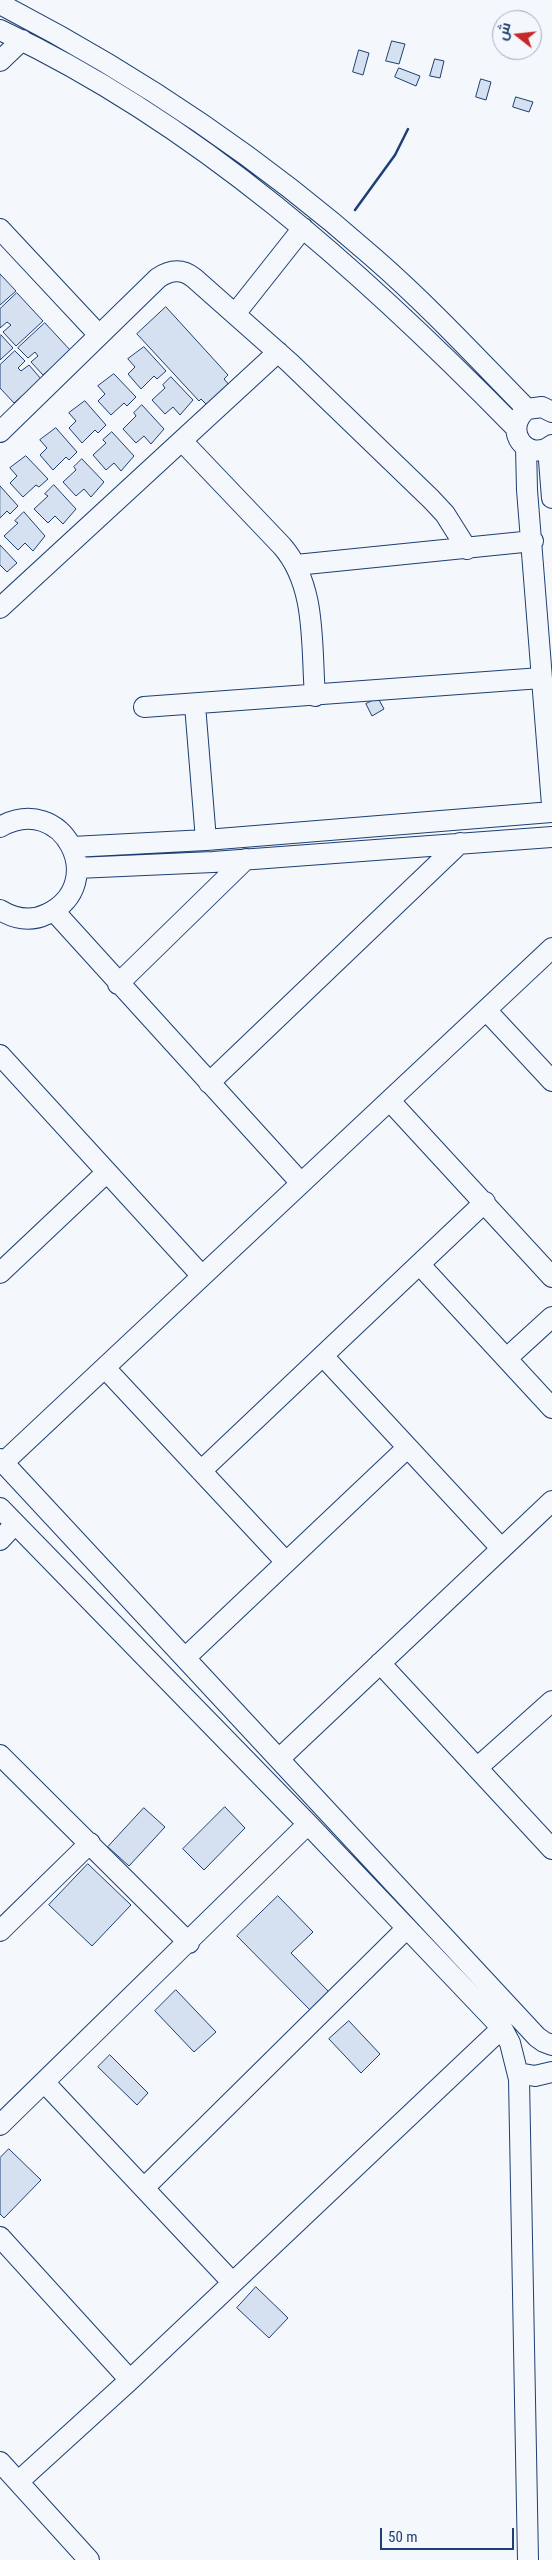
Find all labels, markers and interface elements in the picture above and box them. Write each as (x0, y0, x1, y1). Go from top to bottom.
north arrow (492, 10, 542, 60)
text: ش (493, 20, 514, 42)
scale bar (382, 2518, 516, 2550)
text: 50 m (388, 2528, 418, 2546)

